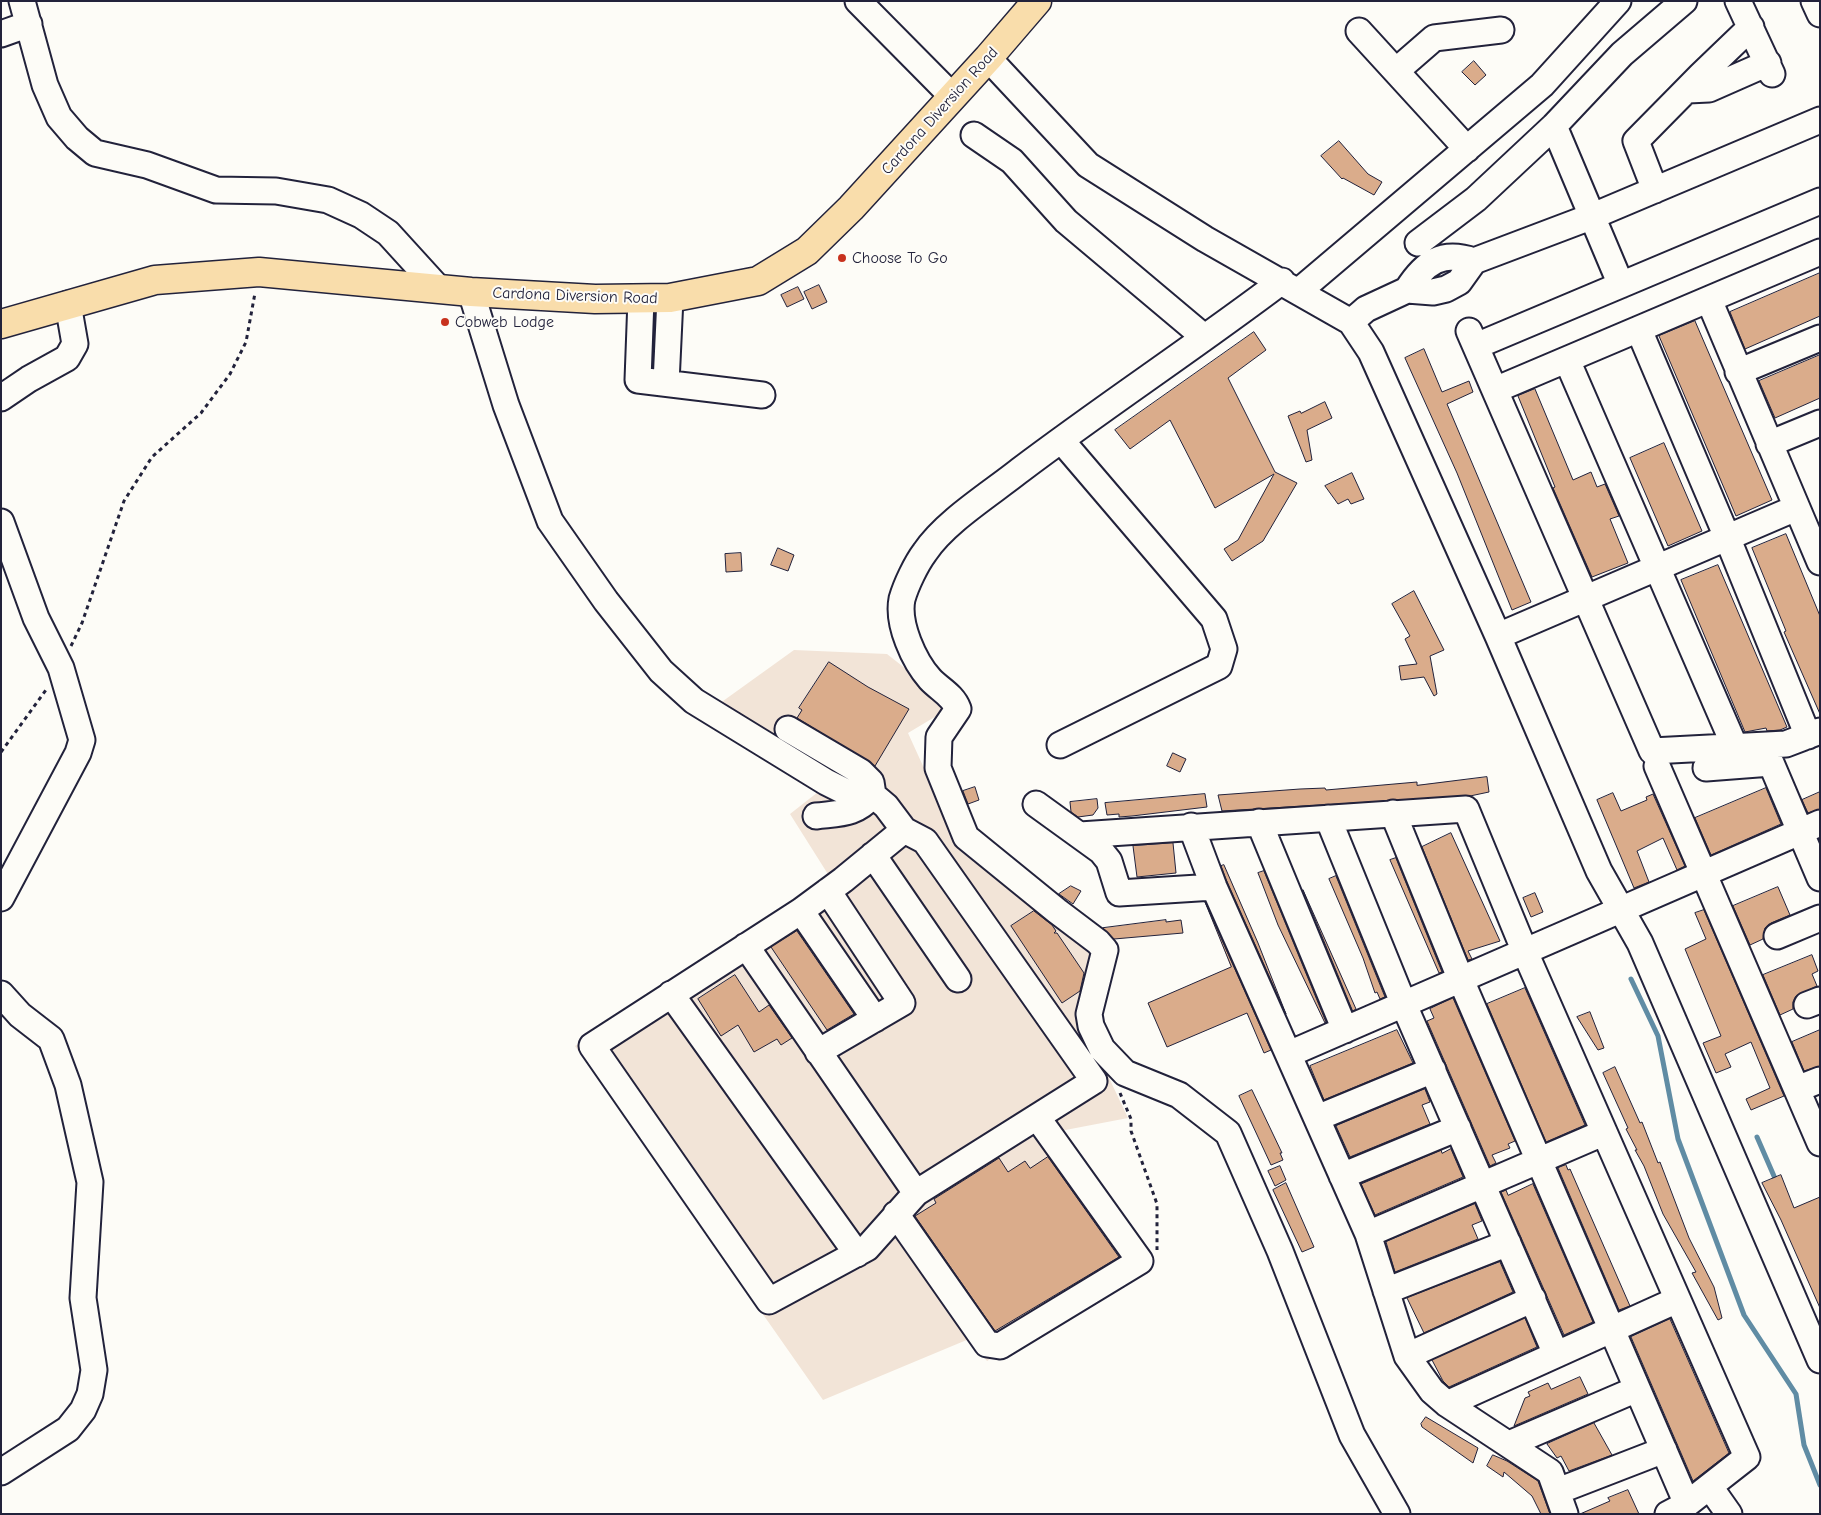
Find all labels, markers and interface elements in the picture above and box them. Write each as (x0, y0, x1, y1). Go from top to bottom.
street label: Cardona Diversion Road (878, 43, 1002, 179)
place label: Choose To Go (852, 248, 948, 268)
marker: Choose To Go (836, 252, 848, 264)
street label: Cardona Diversion Road (492, 284, 658, 308)
place label: Cobweb Lodge (455, 312, 554, 332)
marker: Cobweb Lodge (439, 316, 451, 328)

